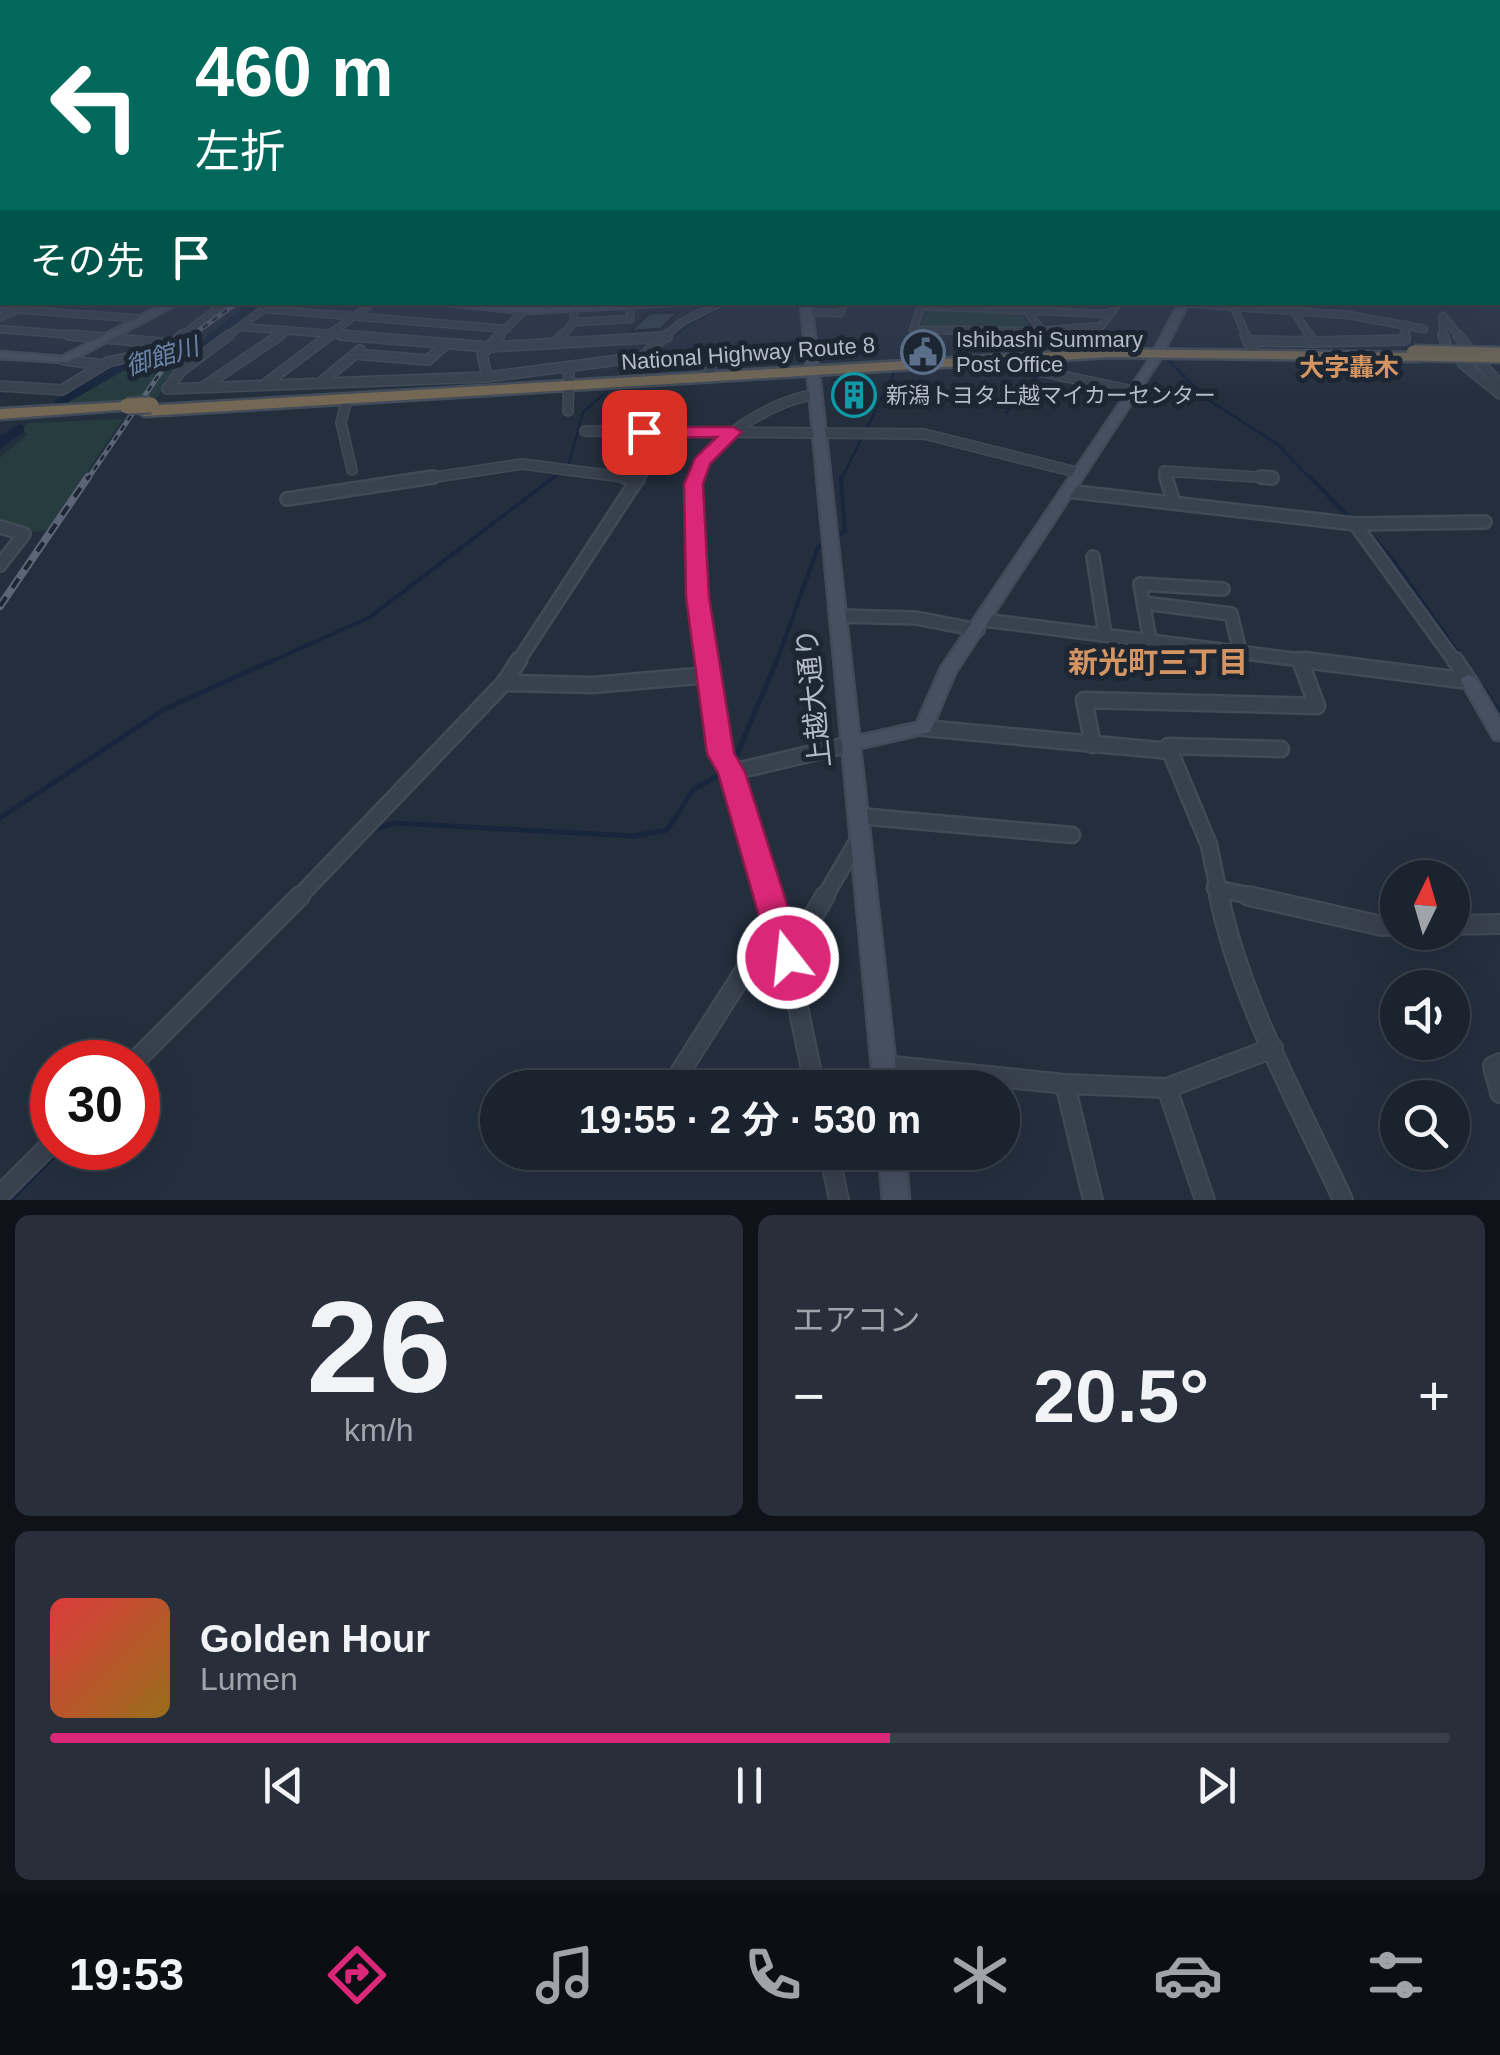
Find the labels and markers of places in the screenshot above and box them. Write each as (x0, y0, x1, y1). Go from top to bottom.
place label: Ishibashi Summary Post Office (956, 327, 1143, 377)
public building icon: Ishibashi Summary Post Office (900, 329, 946, 375)
building icon: 新潟トヨタ上越マイカーセンター (831, 372, 877, 418)
place label: 新潟トヨタ上越マイカーセンター (886, 383, 1216, 408)
pin (602, 390, 687, 475)

